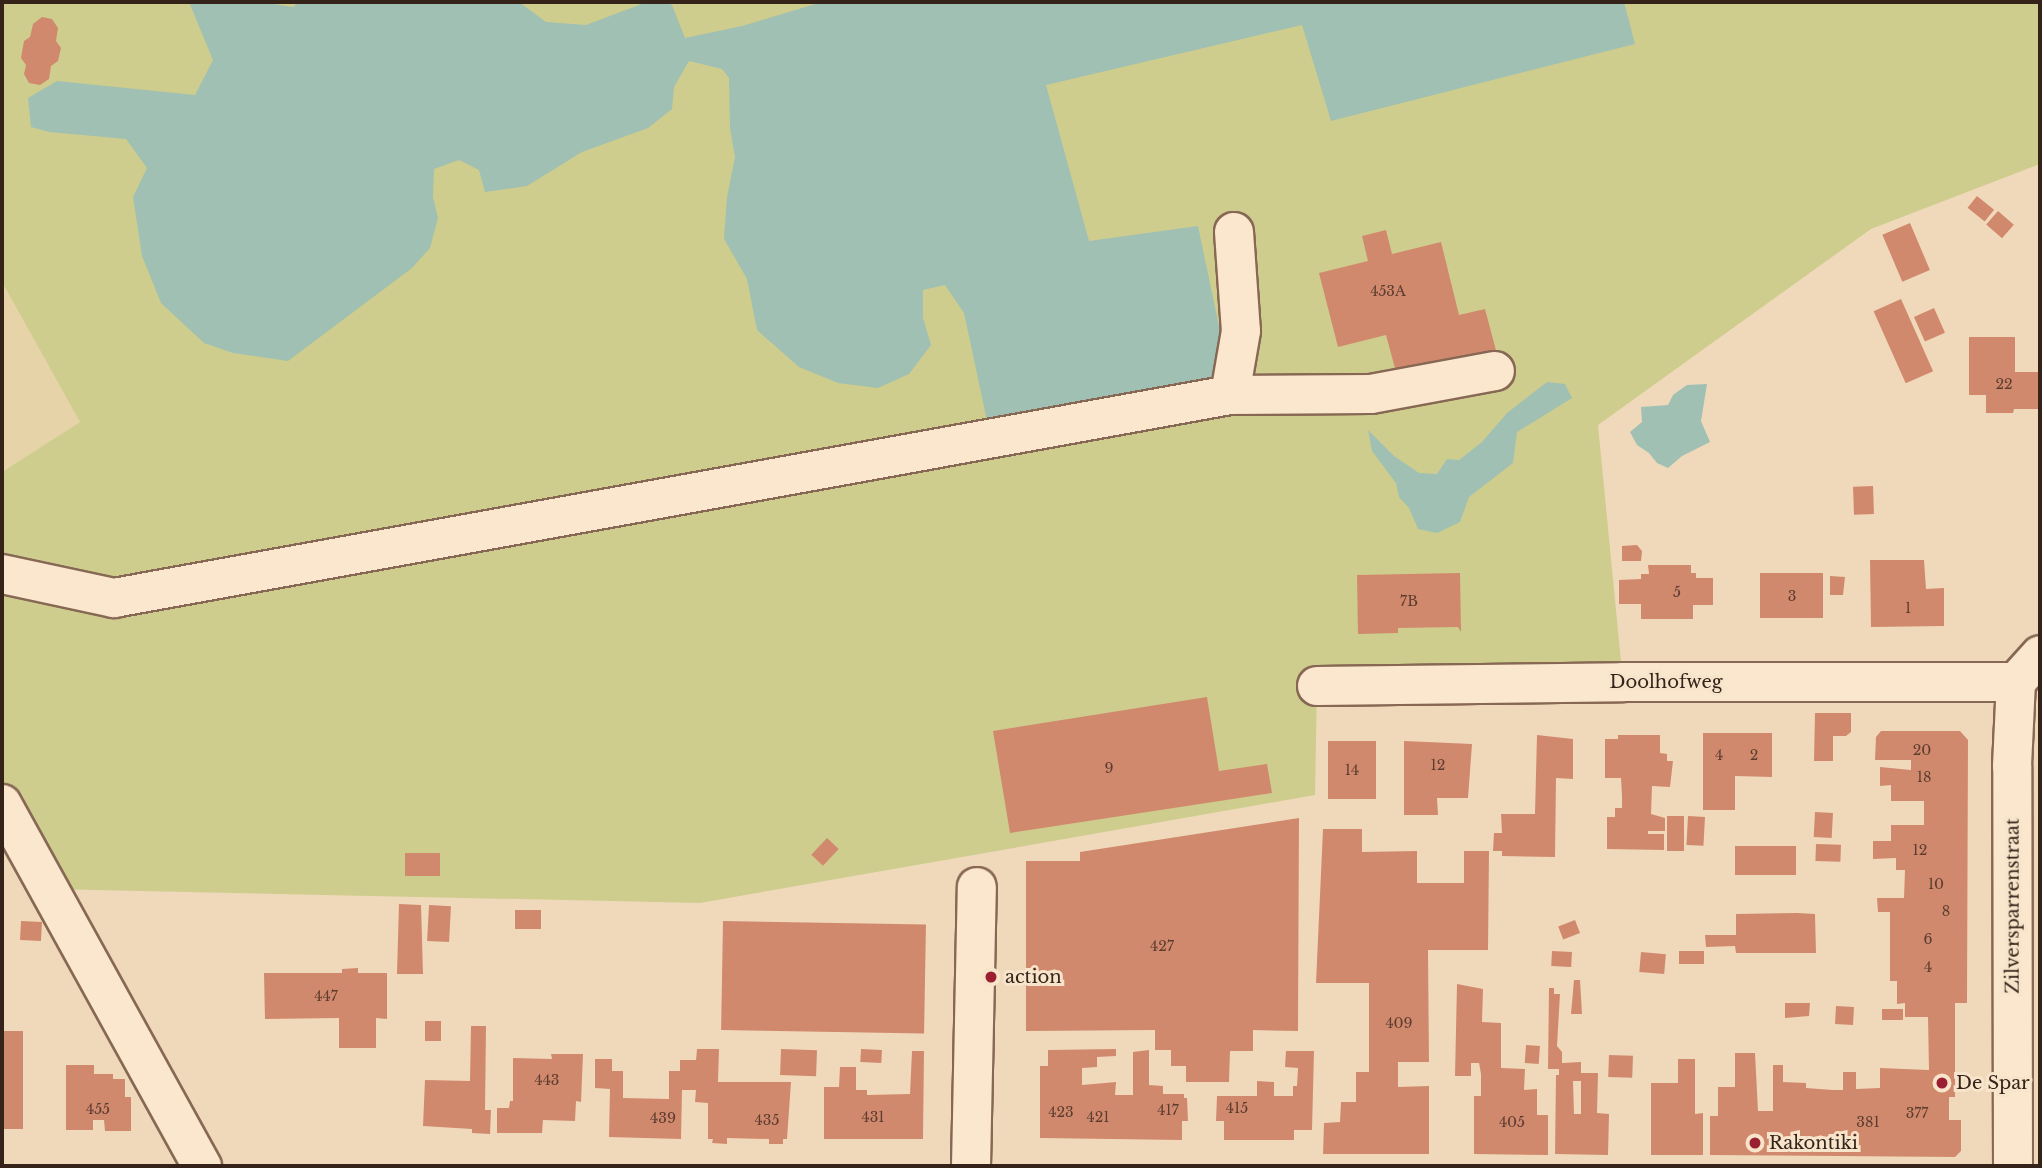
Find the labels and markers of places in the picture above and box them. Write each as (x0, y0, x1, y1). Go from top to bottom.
place label: action (1005, 966, 1062, 988)
marker: action (983, 969, 999, 985)
place label: De Spar (1956, 1072, 2030, 1094)
marker: De Spar (1934, 1075, 1950, 1091)
place label: Rakontiki (1769, 1132, 1858, 1154)
marker: Rakontiki (1747, 1135, 1763, 1151)

